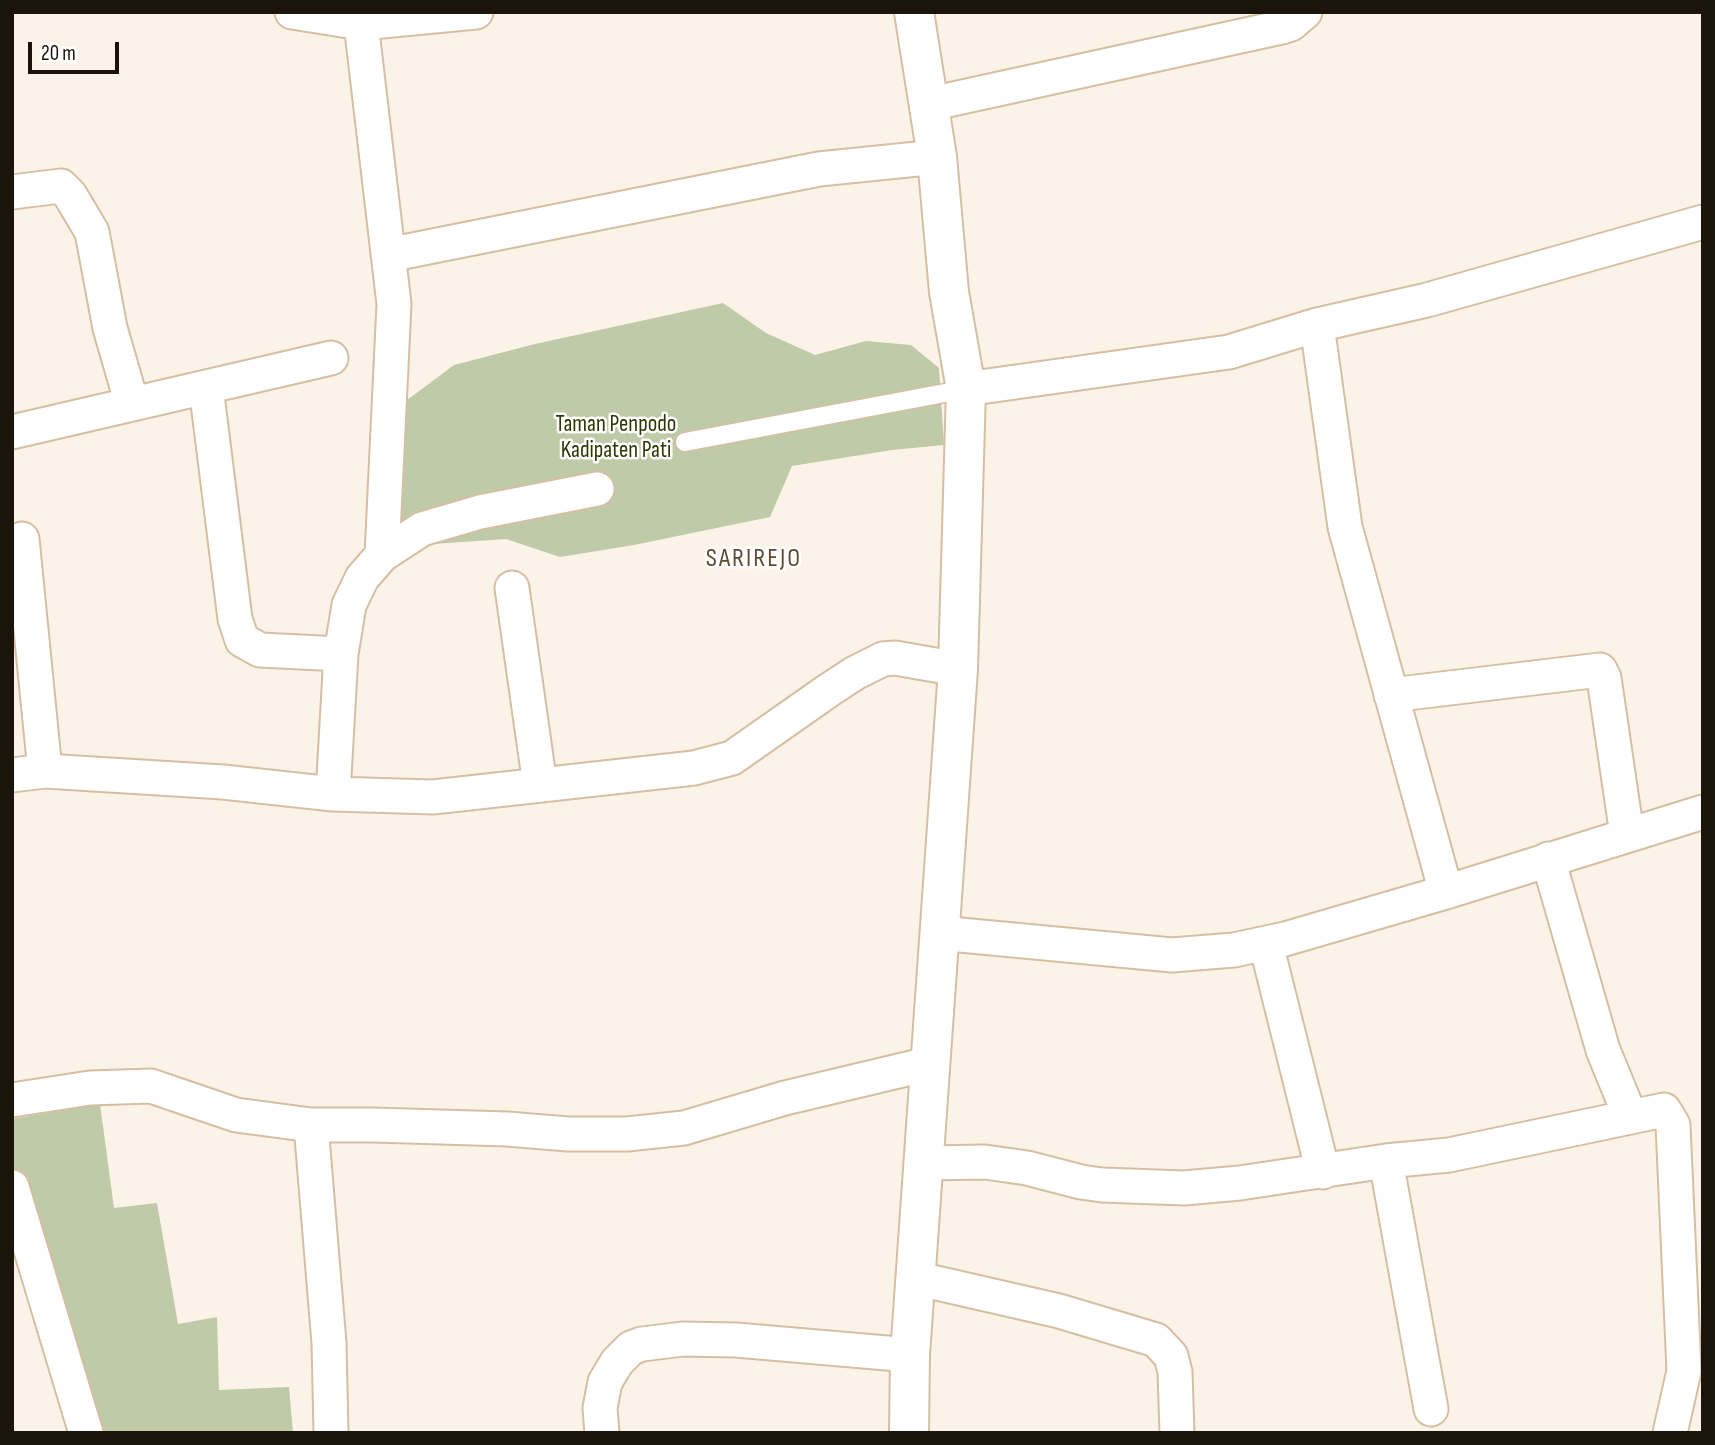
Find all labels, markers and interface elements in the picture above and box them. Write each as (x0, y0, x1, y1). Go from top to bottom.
scale bar (32, 28, 122, 72)
text: 20 m (41, 41, 76, 66)
park label: Taman Penpodo Kadipaten Pati (556, 411, 676, 465)
district label: SARIREJO (707, 543, 801, 575)

